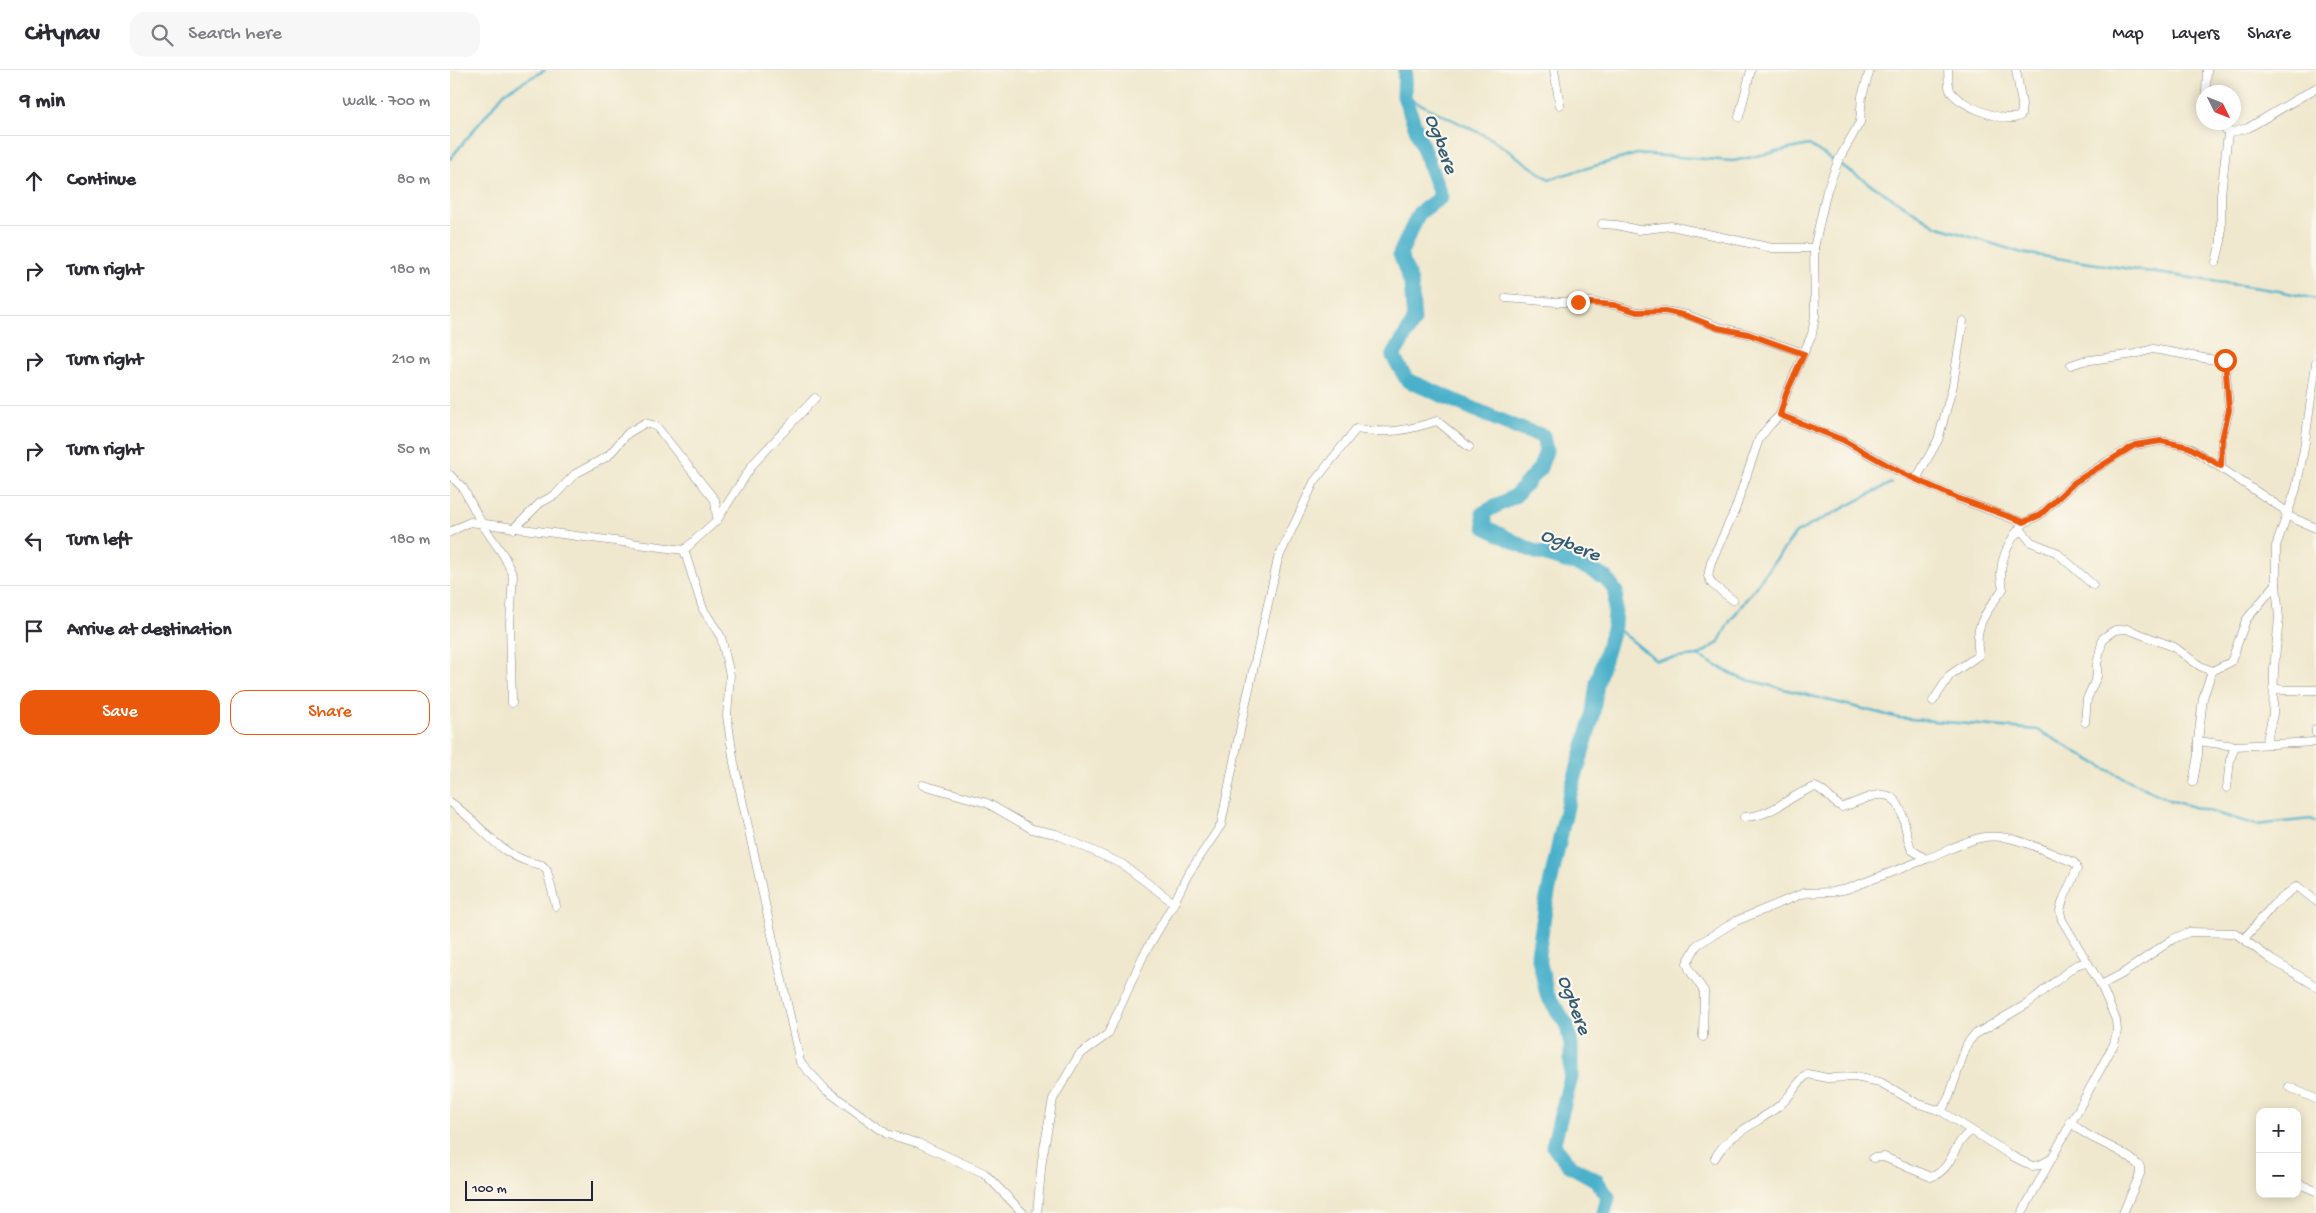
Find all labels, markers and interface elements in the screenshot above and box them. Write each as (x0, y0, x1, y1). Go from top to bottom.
search box (130, 12, 480, 57)
text: Citynav (25, 20, 100, 49)
icon: search (148, 21, 176, 49)
text: Search here (188, 23, 282, 46)
text: Map (2112, 24, 2144, 45)
text: Layers (2172, 24, 2219, 45)
text: Share (2247, 24, 2291, 45)
north arrow (2196, 85, 2241, 130)
text: 9 min (20, 90, 65, 115)
text: Walk · 700 m (343, 93, 430, 112)
water label: Ogbere (1418, 111, 1461, 178)
icon: ahead (20, 167, 48, 195)
text: Continue (67, 169, 136, 192)
text: 80 m (397, 171, 430, 190)
icon: right (20, 257, 48, 285)
text: Turn right (67, 259, 143, 282)
text: 180 m (391, 261, 430, 280)
route end (1567, 291, 1590, 314)
icon: right (20, 347, 48, 375)
text: Turn right (67, 349, 143, 372)
route start (2214, 349, 2237, 372)
text: 210 m (391, 351, 430, 370)
icon: right (20, 437, 48, 465)
text: Turn right (67, 439, 143, 462)
text: 50 m (397, 441, 430, 460)
water label: Ogbere (1537, 524, 1603, 568)
icon: left (20, 527, 48, 555)
text: Turn left (67, 529, 131, 552)
text: 180 m (391, 531, 430, 550)
icon: arrive (20, 617, 48, 645)
text: Arrive at destination (67, 619, 231, 642)
button: Save (20, 690, 220, 735)
button: Share (230, 690, 430, 735)
water label: Ogbere (1551, 972, 1595, 1039)
map controls (2256, 1108, 2301, 1198)
button: + (2256, 1108, 2301, 1153)
button: − (2256, 1153, 2301, 1198)
scale bar (465, 1178, 592, 1201)
text: 100 m (472, 1181, 507, 1198)

